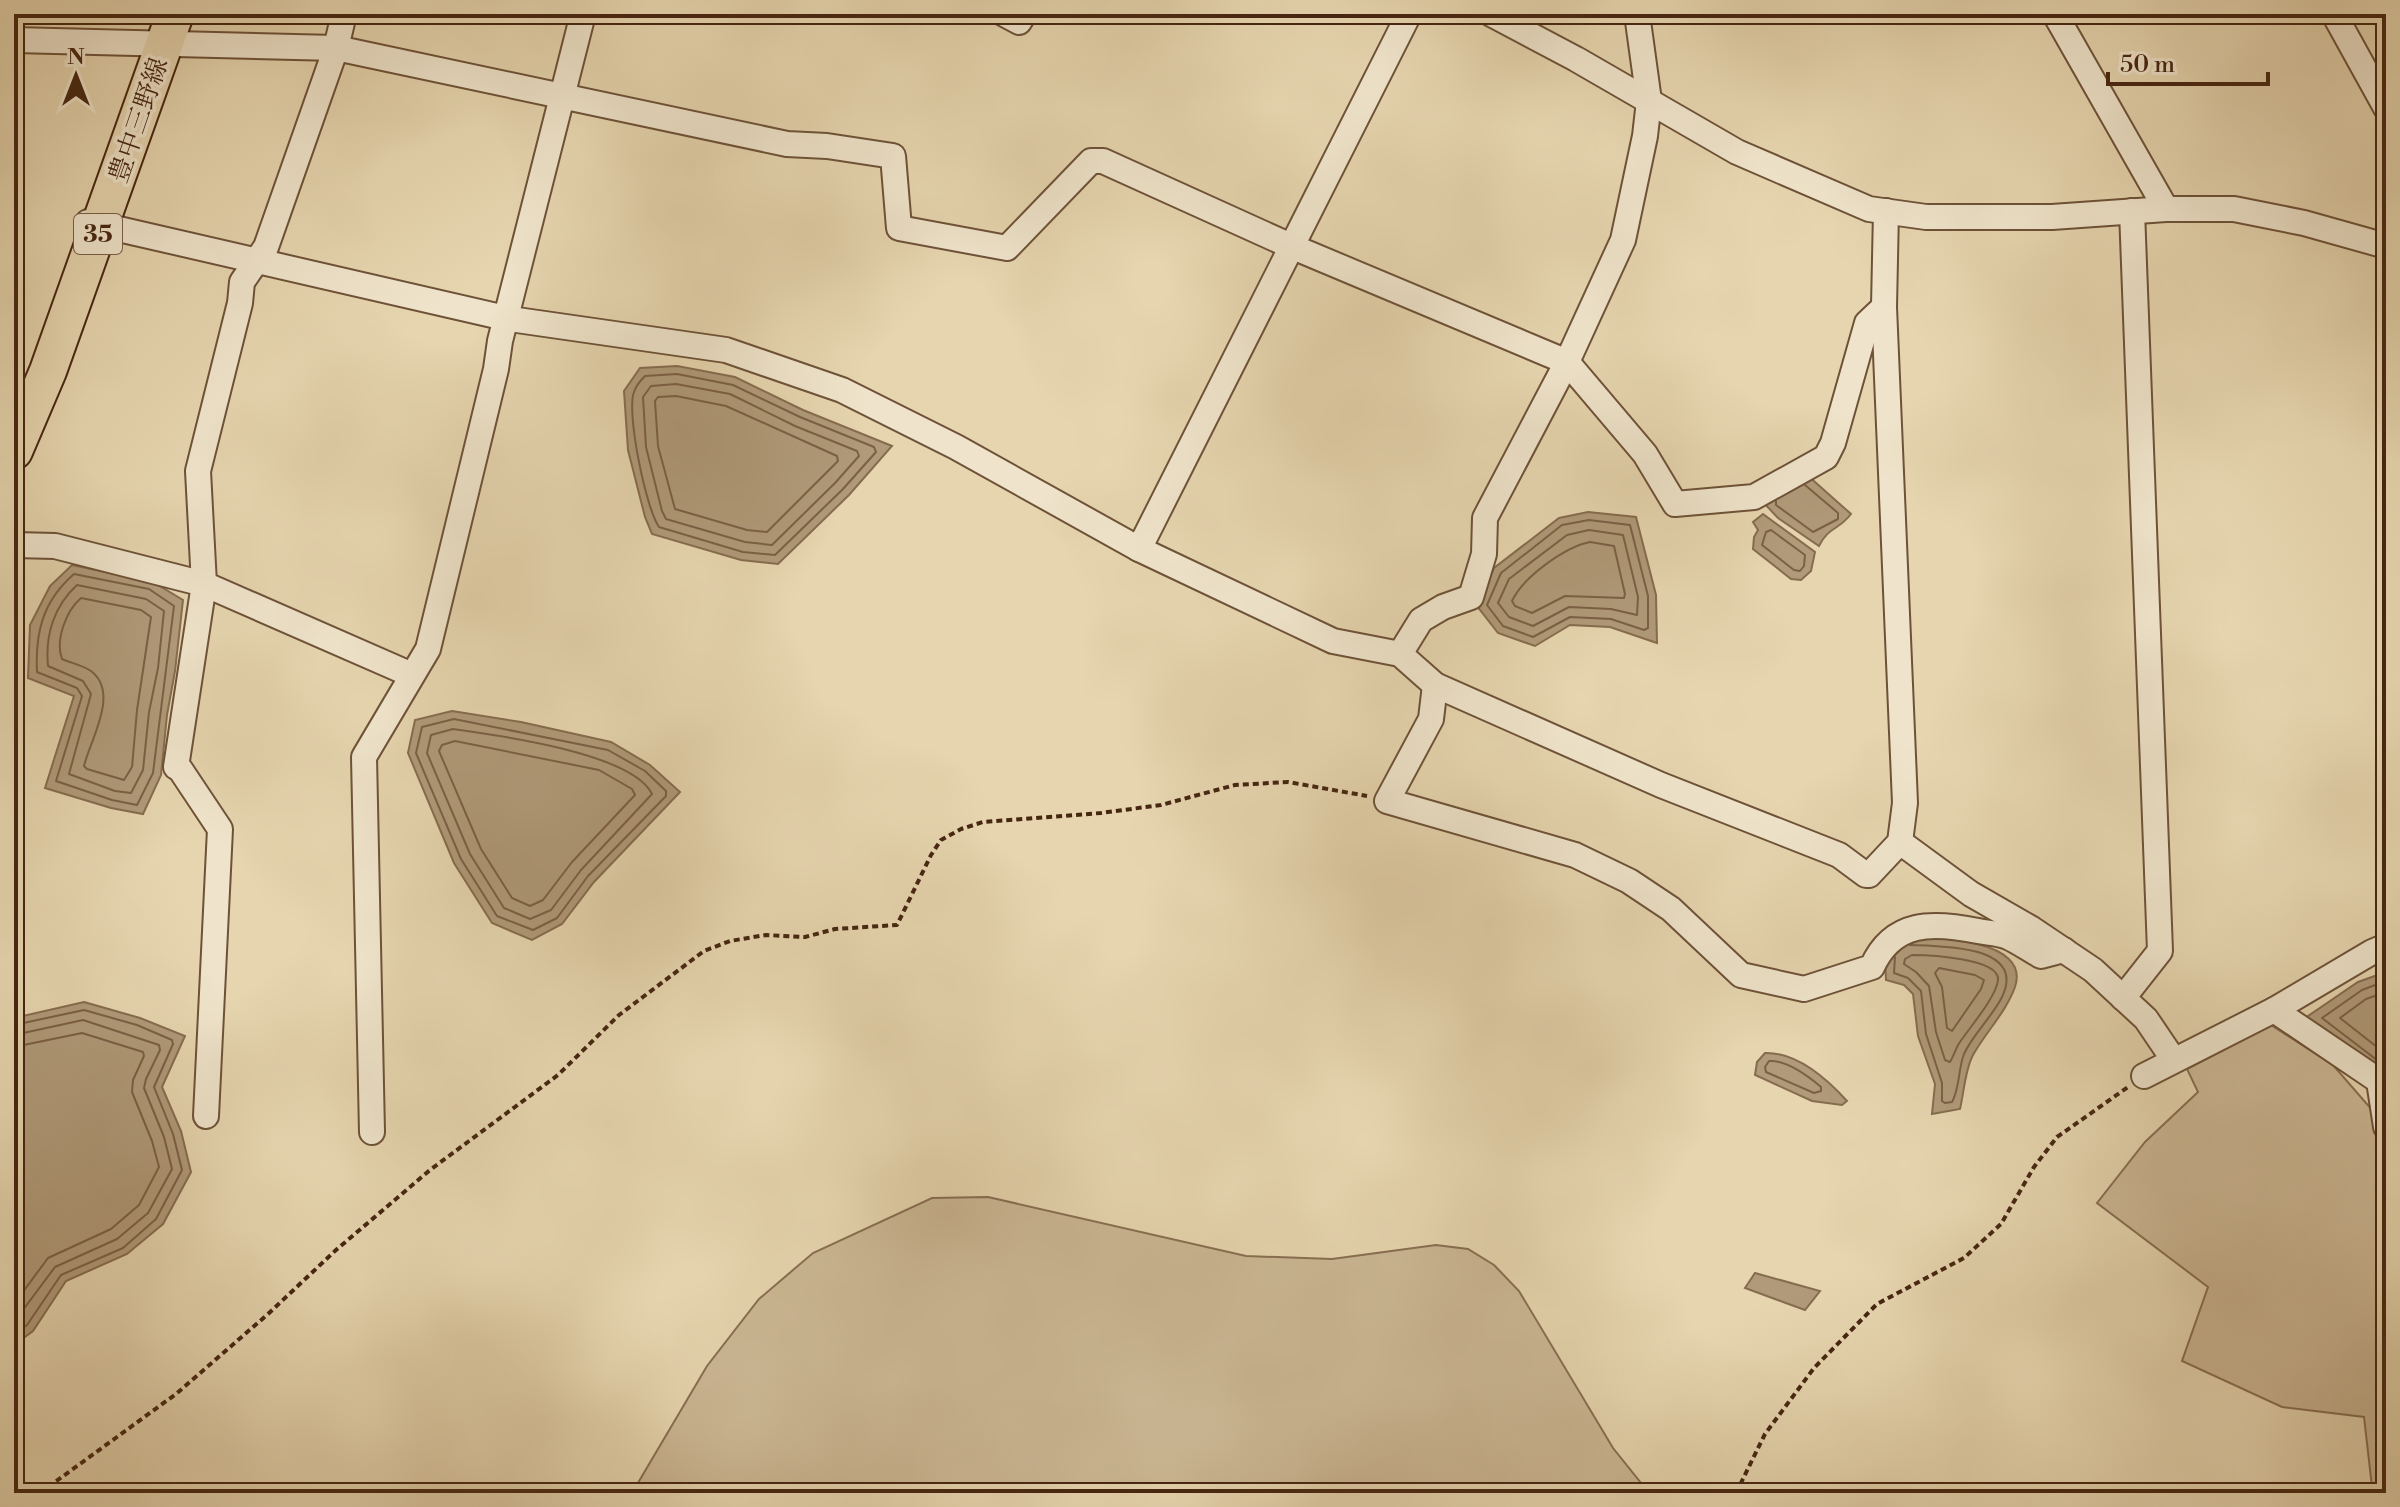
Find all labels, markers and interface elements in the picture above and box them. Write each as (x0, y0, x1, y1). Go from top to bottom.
north arrow (36, 36, 116, 116)
scale bar (2108, 36, 2268, 86)
text: N (67, 44, 85, 71)
text: 50 m (2120, 50, 2175, 80)
street label: 豊中三野線 (103, 54, 175, 187)
road number: 35 (74, 214, 122, 254)

